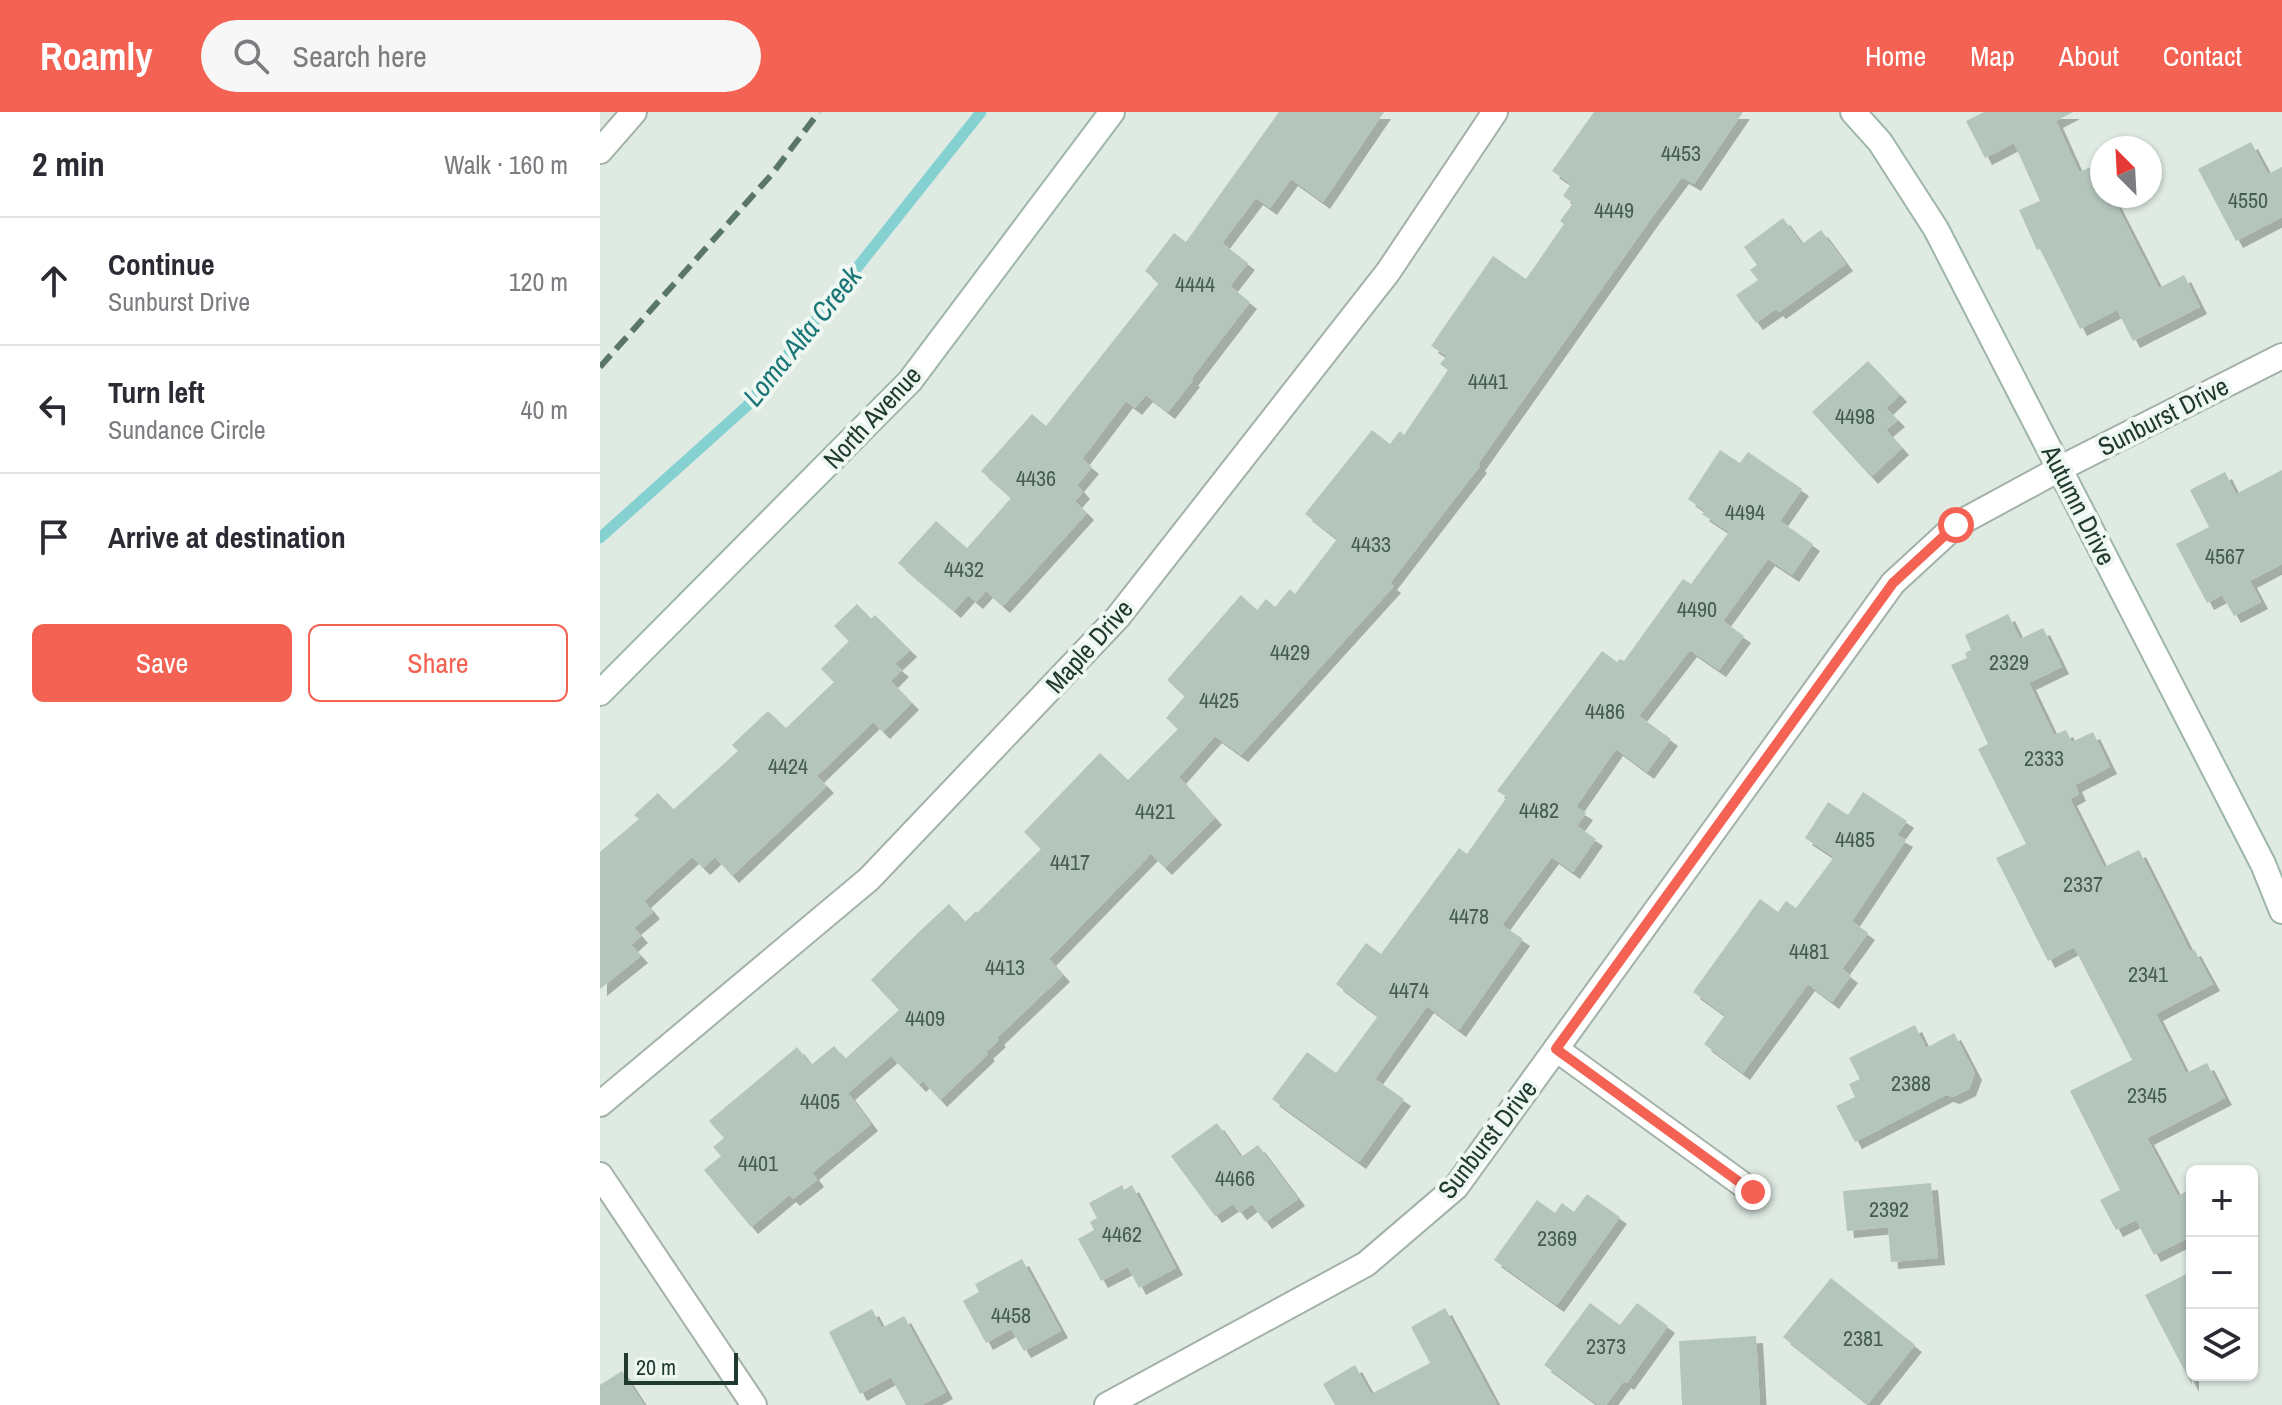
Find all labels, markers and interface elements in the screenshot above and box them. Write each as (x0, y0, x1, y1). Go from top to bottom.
search box (201, 20, 761, 92)
text: Roamly (40, 31, 153, 82)
icon: search (229, 34, 273, 78)
text: Search here (293, 36, 427, 76)
text: Home (1865, 37, 1926, 75)
text: Map (1970, 37, 2015, 75)
text: About (2059, 37, 2119, 75)
text: Contact (2163, 37, 2242, 75)
north arrow (2090, 136, 2162, 208)
house number: 4453 (1661, 138, 1701, 168)
text: 2 min (32, 141, 105, 187)
text: Walk · 160 m (444, 147, 568, 182)
house number: 4550 (2228, 185, 2268, 215)
house number: 4449 (1594, 195, 1634, 225)
text: Continue (108, 244, 215, 284)
water label: Loma Alta Creek (734, 257, 871, 414)
icon: ahead (32, 259, 76, 303)
text: 120 m (509, 264, 568, 299)
house number: 4444 (1175, 269, 1215, 299)
text: Sunburst Drive (108, 284, 250, 319)
street label: North Avenue (815, 358, 929, 476)
house number: 4441 (1468, 366, 1508, 396)
street label: Sunburst Drive (2092, 368, 2234, 464)
text: Turn left (108, 372, 205, 412)
icon: left (32, 387, 76, 431)
text: 40 m (521, 392, 568, 427)
house number: 4498 (1835, 401, 1875, 431)
text: Sundance Circle (108, 412, 266, 447)
street label: Autumn Drive (2033, 438, 2124, 571)
house number: 4436 (1016, 463, 1056, 493)
house number: 4494 (1725, 497, 1765, 527)
route start (1938, 507, 1974, 543)
icon: arrive (32, 515, 76, 559)
text: Arrive at destination (108, 517, 346, 557)
house number: 4433 (1351, 529, 1391, 559)
house number: 4567 (2205, 541, 2245, 571)
house number: 4432 (944, 554, 984, 584)
street label: Maple Drive (1038, 592, 1140, 700)
house number: 4490 (1677, 594, 1717, 624)
button: Save (32, 624, 292, 702)
button: Share (308, 624, 568, 702)
house number: 4429 (1270, 637, 1310, 667)
house number: 2329 (1989, 647, 2029, 677)
house number: 4425 (1199, 685, 1239, 715)
house number: 4486 (1585, 696, 1625, 726)
house number: 2333 (2024, 743, 2064, 773)
house number: 4424 (768, 751, 808, 781)
house number: 4482 (1519, 795, 1559, 825)
house number: 4421 (1135, 796, 1175, 826)
house number: 4485 (1835, 824, 1875, 854)
house number: 4417 (1050, 847, 1090, 877)
house number: 2337 (2063, 869, 2103, 899)
house number: 4478 (1449, 901, 1489, 931)
house number: 4481 (1789, 936, 1829, 966)
house number: 4413 (985, 952, 1025, 982)
house number: 2341 (2128, 959, 2168, 989)
house number: 4474 (1389, 975, 1429, 1005)
house number: 4409 (905, 1003, 945, 1033)
house number: 2388 (1891, 1068, 1931, 1098)
street label: Sunburst Drive (1429, 1072, 1545, 1206)
house number: 2345 (2127, 1080, 2167, 1110)
house number: 4405 (800, 1086, 840, 1116)
house number: 4401 (738, 1148, 778, 1178)
house number: 4466 (1215, 1163, 1255, 1193)
map controls (2186, 1165, 2258, 1381)
button: + (2186, 1165, 2258, 1237)
route end (1735, 1174, 1771, 1210)
house number: 2392 (1869, 1194, 1909, 1224)
house number: 4462 (1102, 1219, 1142, 1249)
house number: 2369 (1537, 1223, 1577, 1253)
button: − (2186, 1237, 2258, 1309)
house number: 4458 (991, 1300, 1031, 1330)
button: layers (2186, 1309, 2258, 1381)
house number: 2381 (1843, 1323, 1883, 1353)
house number: 2373 (1586, 1331, 1626, 1361)
scale bar (624, 1349, 738, 1385)
text: 20 m (636, 1352, 676, 1382)

